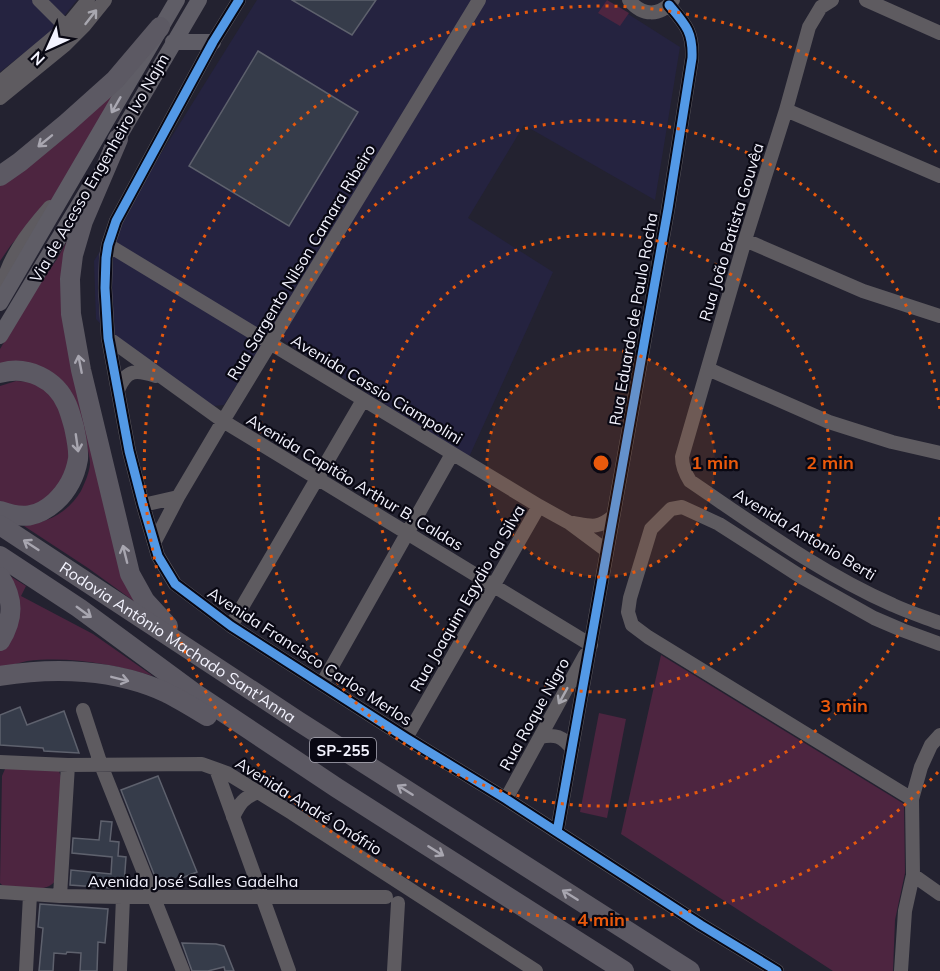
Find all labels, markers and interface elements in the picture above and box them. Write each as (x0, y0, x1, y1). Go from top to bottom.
one-way arrow (84, 10, 97, 26)
north arrow (18, 18, 78, 78)
street label: Via de Acesso Engenheiro Ivo Najm (25, 50, 173, 286)
one-way arrow (109, 96, 121, 113)
one-way arrow (37, 135, 53, 148)
street label: Rua João Batista Gouvêa (694, 140, 768, 324)
street label: Rua Sargento Nilson Camara Ribeiro (223, 141, 379, 383)
street label: Rua Eduardo de Paulo Rocha (604, 211, 662, 427)
street label: Avenida Cassio Ciampolini (288, 330, 466, 448)
one-way arrow (74, 355, 86, 374)
street label: Avenida Capitão Arthur B. Caldas (243, 409, 467, 555)
one-way arrow (71, 433, 82, 452)
text: 1 min (691, 451, 739, 474)
text: 2 min (806, 451, 854, 474)
centre of rings (591, 453, 611, 473)
street label: Avenida Antonio Berti (730, 484, 880, 584)
street label: Rua Joaquim Egydio da Silva (405, 501, 529, 695)
one-way arrow (23, 539, 40, 551)
one-way arrow (119, 544, 131, 563)
street label: Rodovia Antônio Machado Sant'Anna (56, 557, 300, 727)
street label: Avenida Francisco Carlos Merlos (204, 582, 416, 730)
one-way arrow (75, 606, 91, 618)
street label: Rua Roque Nigro (495, 654, 573, 774)
one-way arrow (111, 673, 130, 685)
one-way arrow (557, 687, 569, 704)
text: 3 min (820, 694, 868, 717)
road number: SP-255 (310, 738, 376, 762)
street label: Avenida André Onófrio (232, 753, 386, 859)
one-way arrow (397, 784, 414, 796)
one-way arrow (427, 846, 444, 858)
street label: Avenida José Salles Gadelha (88, 871, 298, 891)
one-way arrow (562, 888, 579, 900)
text: 4 min (577, 908, 625, 931)

